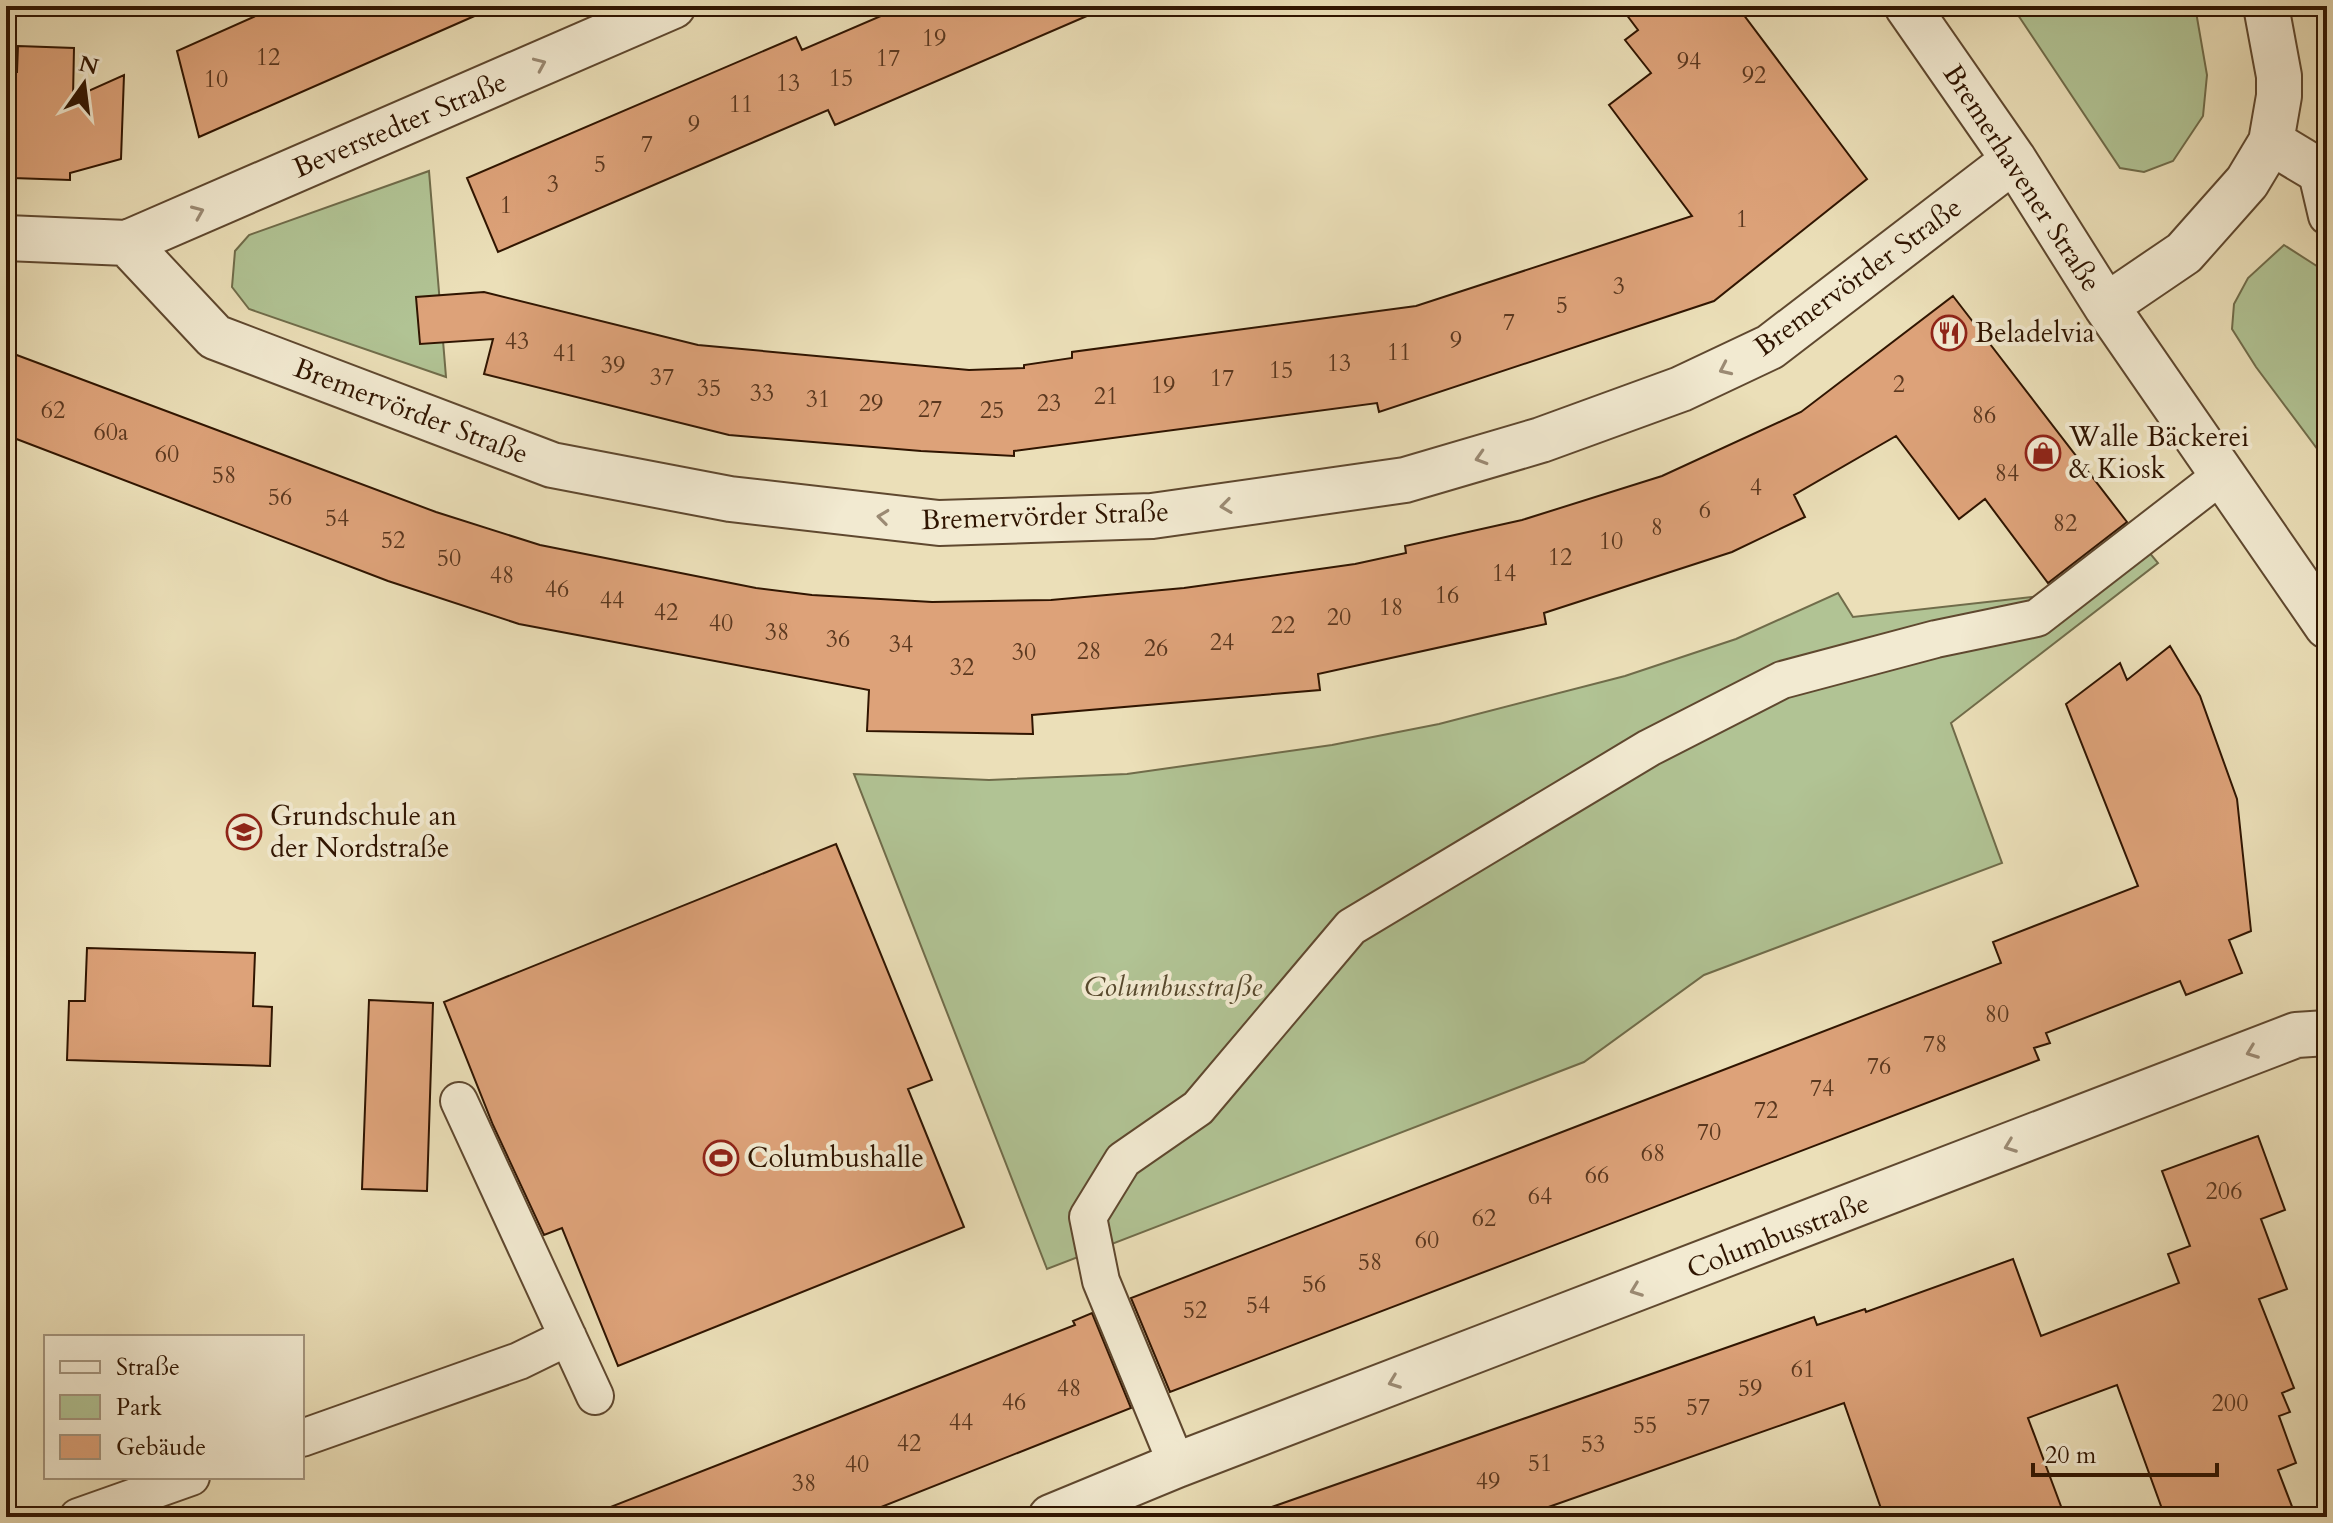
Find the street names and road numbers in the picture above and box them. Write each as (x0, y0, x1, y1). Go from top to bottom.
street label: Bremerhavener Straße (1934, 57, 2110, 299)
street label: Beverstedter Straße (287, 63, 513, 187)
street label: Bremervörder Straße (1747, 189, 1969, 365)
street label: Bremervörder Straße (288, 349, 534, 473)
street label: Bremervörder Straße (920, 493, 1170, 539)
street label: Columbusstraße (1681, 1184, 1875, 1288)

